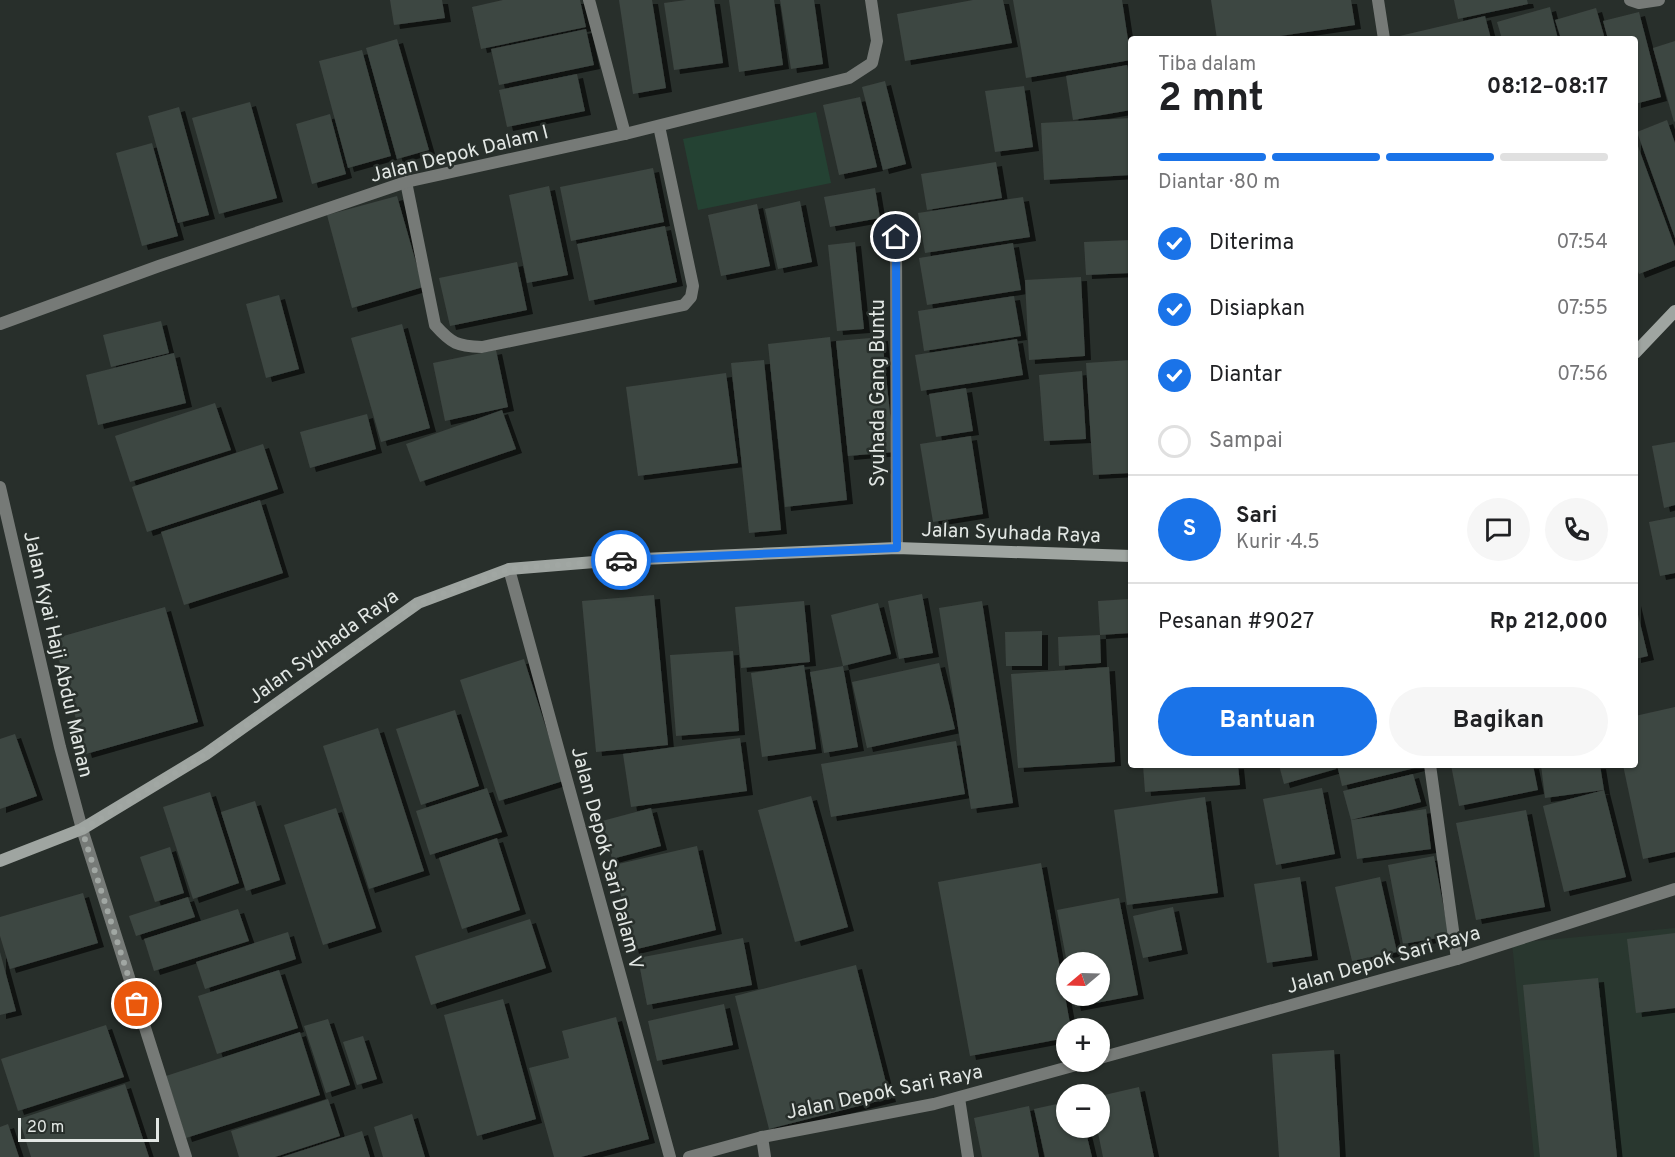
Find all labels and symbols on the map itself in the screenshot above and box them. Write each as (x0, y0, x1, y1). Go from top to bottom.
street label: Jalan Depok Dalam I (368, 120, 551, 190)
pin (870, 211, 921, 262)
street label: Syuhada Gang Buntu (866, 299, 892, 487)
street label: Jalan Syuhada Raya (921, 518, 1101, 550)
street label: Jalan Kyai Haji Abdul Manan (16, 529, 98, 780)
courier (591, 530, 651, 590)
street label: Jalan Syuhada Raya (244, 584, 405, 711)
street label: Jalan Depok Sari Dalam V (564, 744, 648, 973)
street label: Jalan Depok Sari Raya (1284, 921, 1483, 1001)
north arrow (1056, 952, 1110, 1006)
pin (111, 978, 162, 1029)
street label: Jalan Depok Sari Raya (784, 1059, 985, 1127)
scale bar (18, 1115, 159, 1142)

